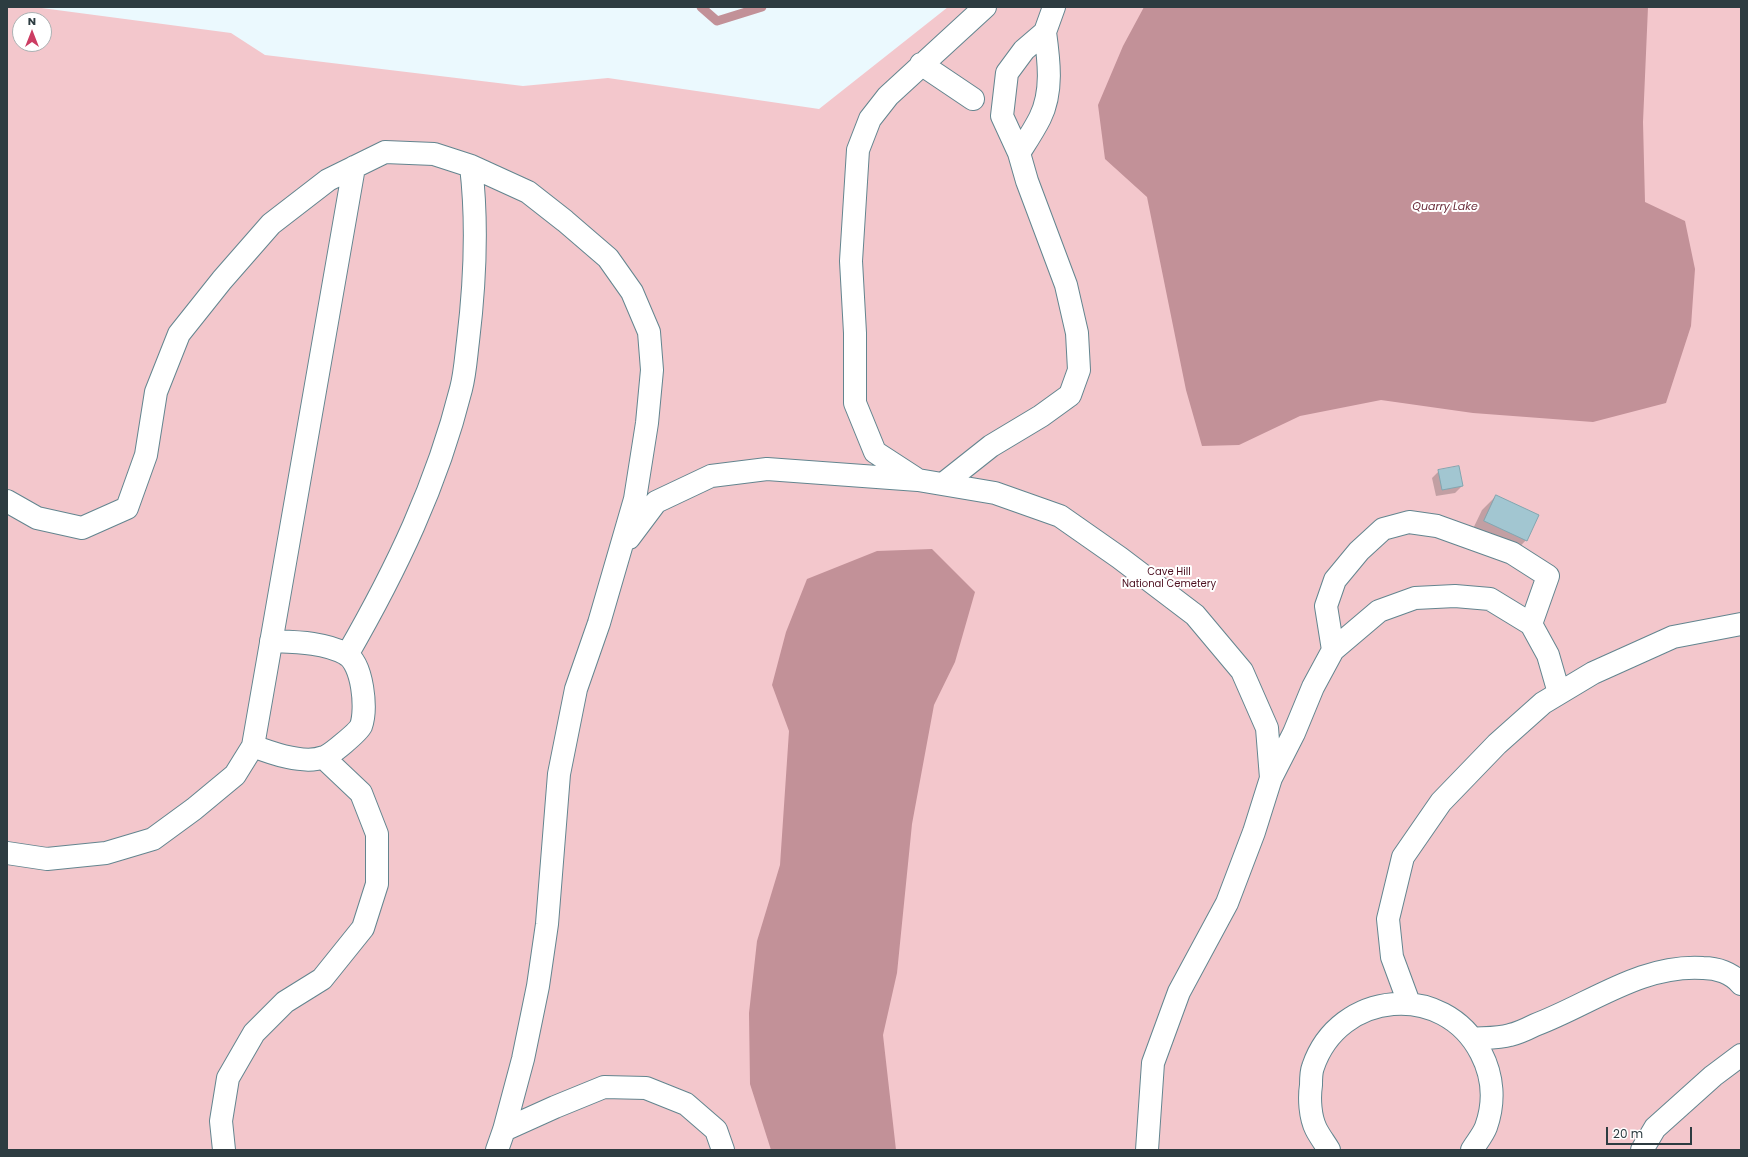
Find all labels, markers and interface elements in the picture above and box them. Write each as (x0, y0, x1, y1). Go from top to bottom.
north arrow (12, 12, 52, 52)
text: N (28, 13, 36, 29)
water label: Quarry Lake (1412, 200, 1478, 214)
park label: Cave Hill National Cemetery (1122, 566, 1216, 590)
scale bar (1608, 1119, 1694, 1145)
text: 20 m (1613, 1125, 1643, 1142)

